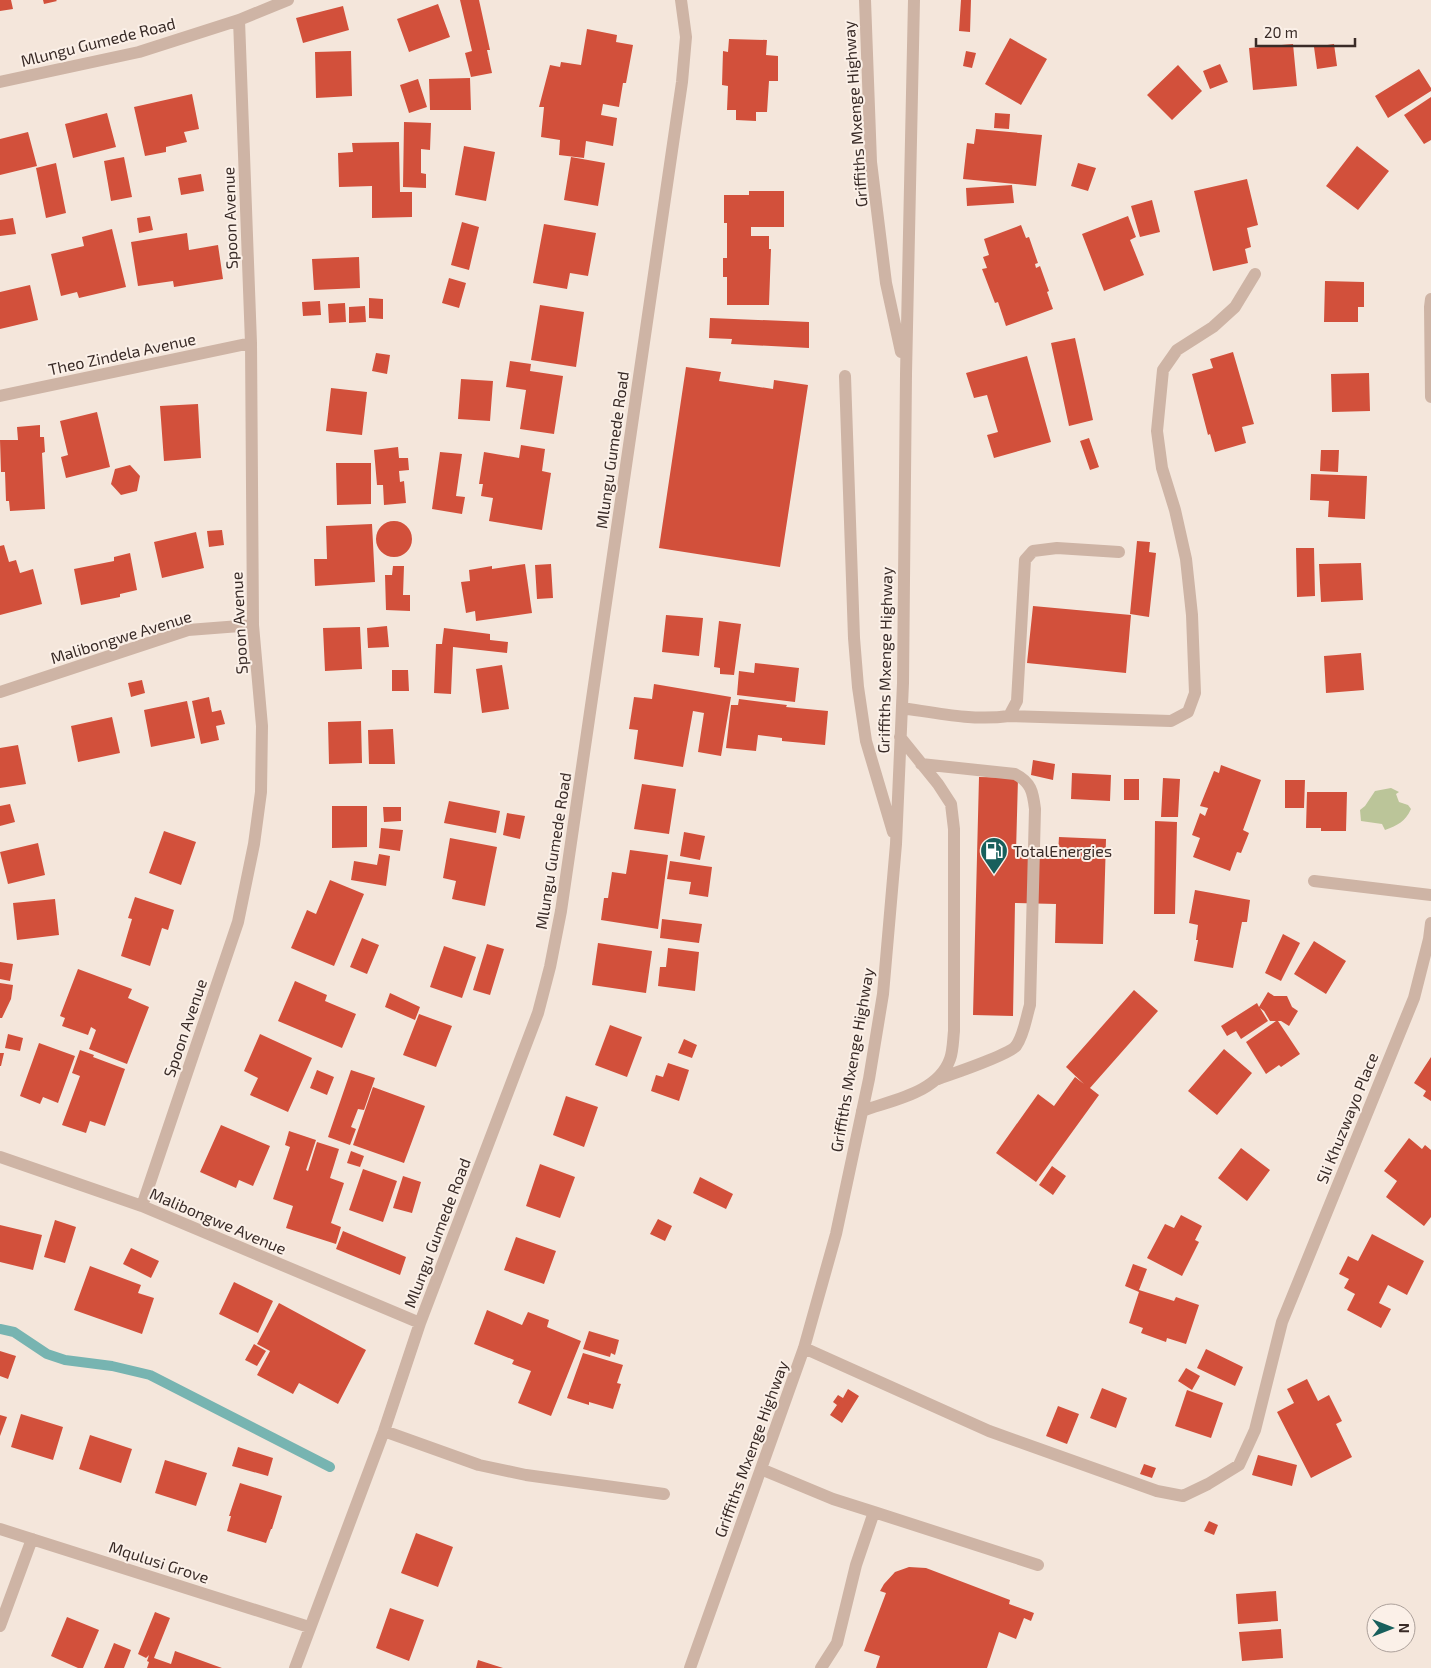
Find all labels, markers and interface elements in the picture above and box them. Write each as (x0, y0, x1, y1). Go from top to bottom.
street label: Mlungu Gumede Road (19, 13, 177, 70)
scale bar (1256, 15, 1355, 47)
street label: Griffiths Mxenge Highway (838, 20, 870, 208)
text: 20 m (1264, 23, 1298, 41)
street label: Spoon Avenue (218, 166, 241, 270)
street label: Theo Zindela Avenue (46, 329, 197, 378)
street label: Mlungu Gumede Road (591, 370, 632, 530)
street label: Griffiths Mxenge Highway (873, 566, 896, 754)
street label: Spoon Avenue (226, 571, 251, 675)
street label: Malibongwe Avenue (48, 606, 194, 667)
street label: Mlungu Gumede Road (531, 771, 574, 931)
fuel station icon: TotalEnergies (979, 836, 1009, 875)
place label: TotalEnergies (1013, 841, 1112, 860)
street label: Griffiths Mxenge Highway (826, 966, 877, 1154)
street label: Spoon Avenue (159, 976, 210, 1079)
street label: Sli Khuzwayo Place (1312, 1050, 1381, 1186)
street label: Mlungu Gumede Road (399, 1155, 474, 1310)
street label: Malibongwe Avenue (147, 1183, 289, 1258)
street label: Griffiths Mxenge Highway (710, 1357, 792, 1540)
street label: Mqulusi Grove (107, 1536, 212, 1587)
north arrow (1366, 1603, 1416, 1653)
text: N (1396, 1623, 1413, 1633)

